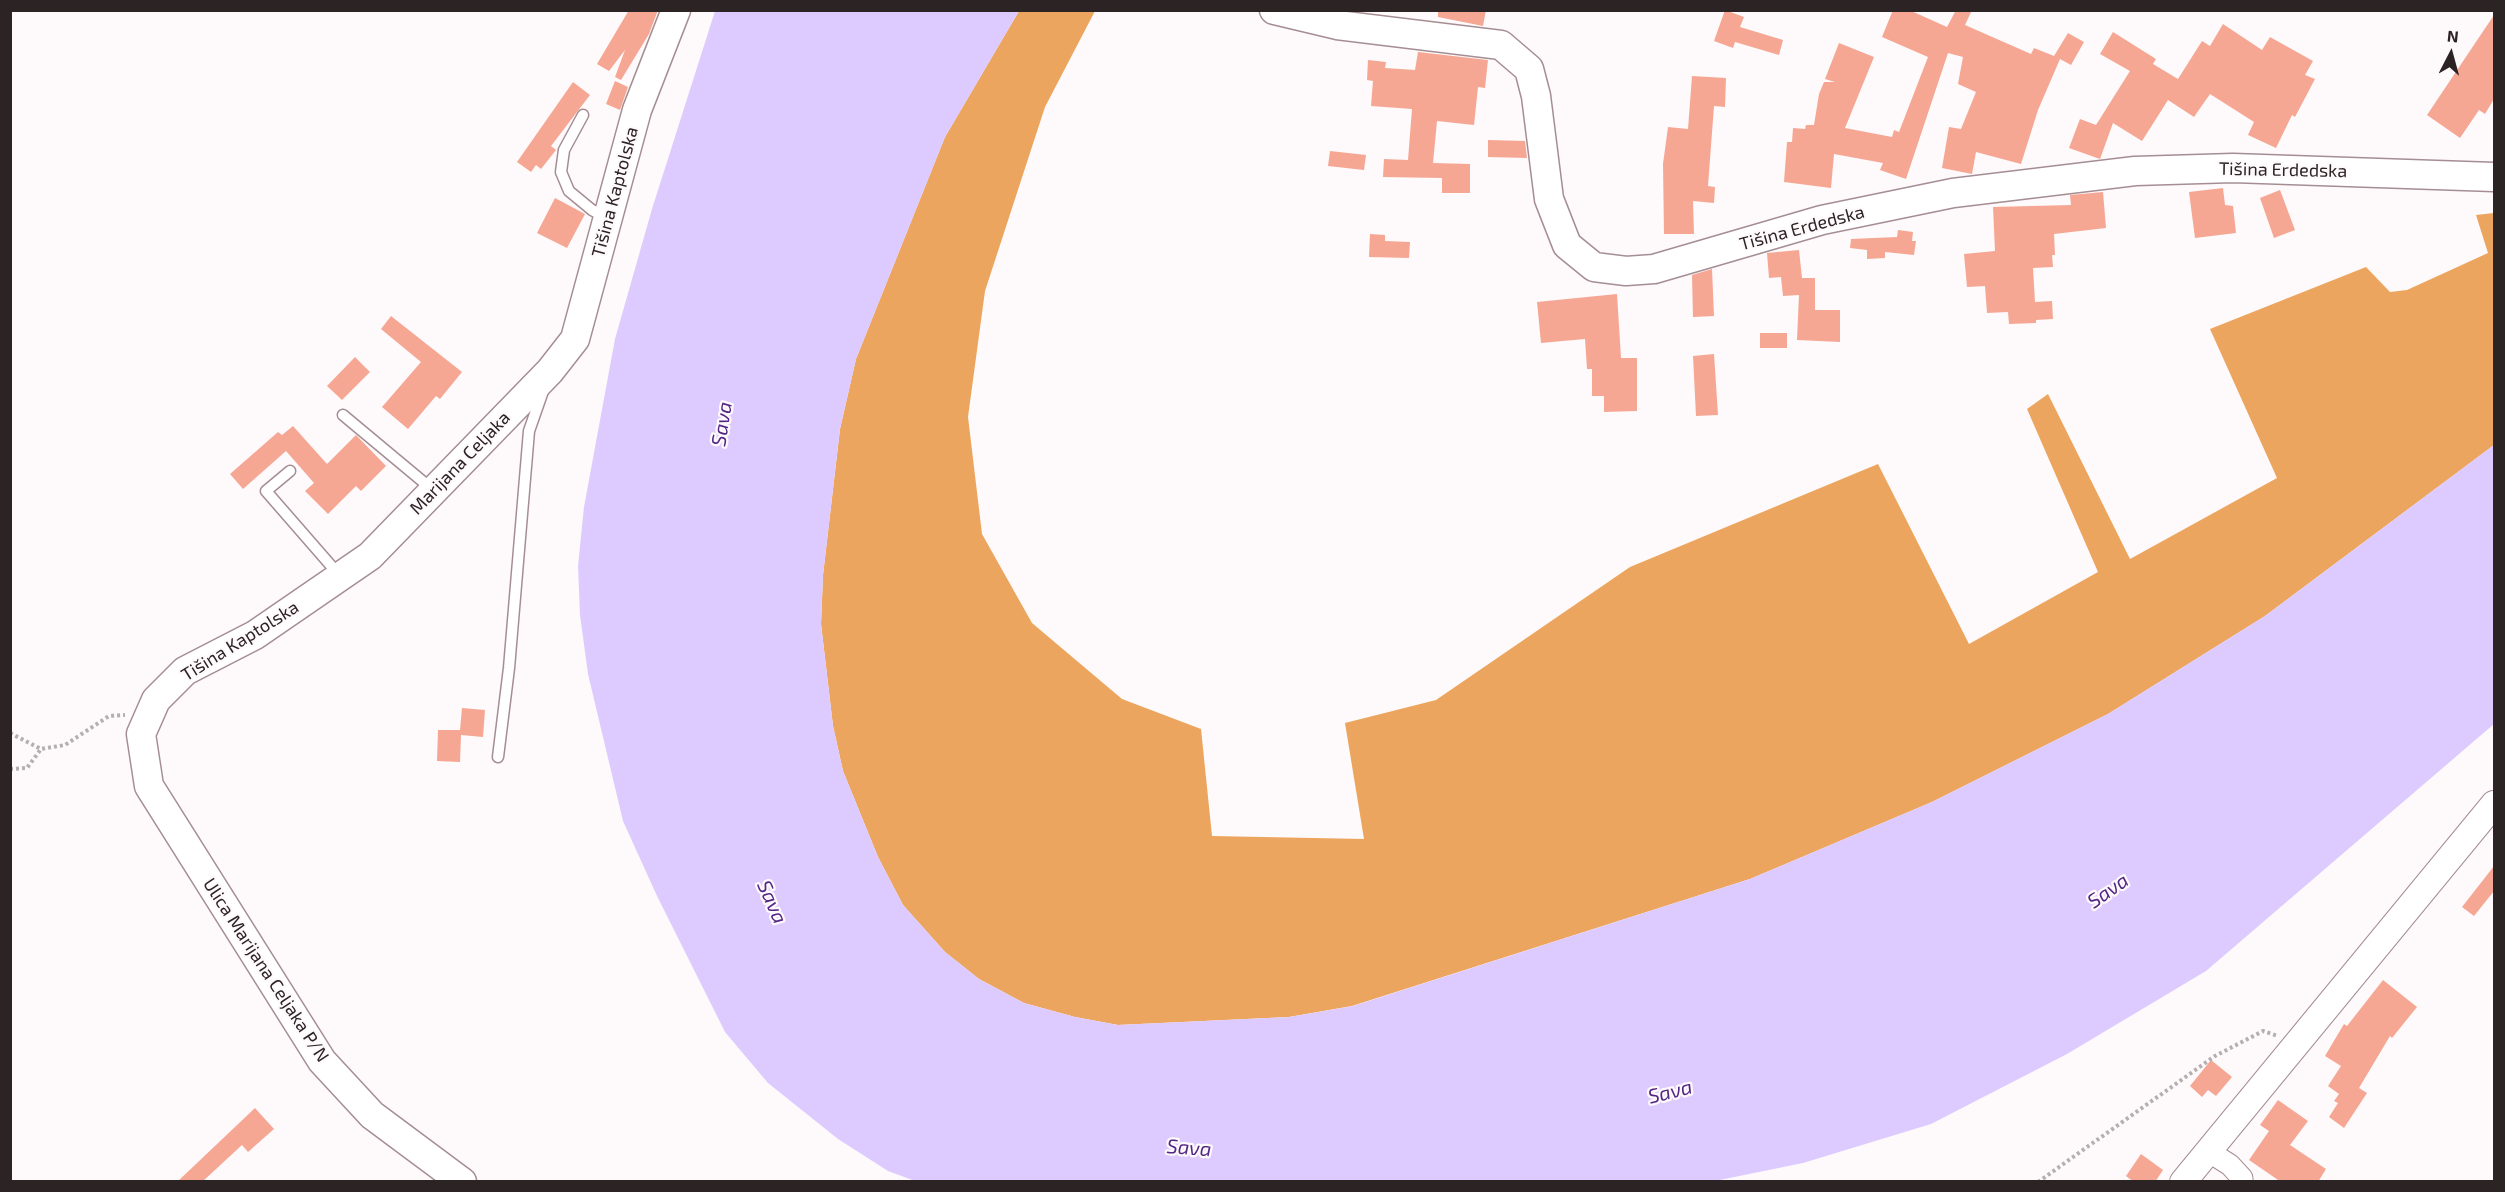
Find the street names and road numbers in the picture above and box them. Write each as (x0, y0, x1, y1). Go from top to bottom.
street label: Tišina Kaptolska (587, 124, 643, 260)
street label: Tišina Erdedska (2219, 158, 2347, 182)
street label: Tišina Erdedska (1737, 201, 1867, 255)
street label: Marijana Celjaka (405, 407, 515, 519)
street label: Tišina Kaptolska (177, 596, 303, 686)
street label: Ulica Marijana Celjaka P/N (198, 874, 334, 1066)

